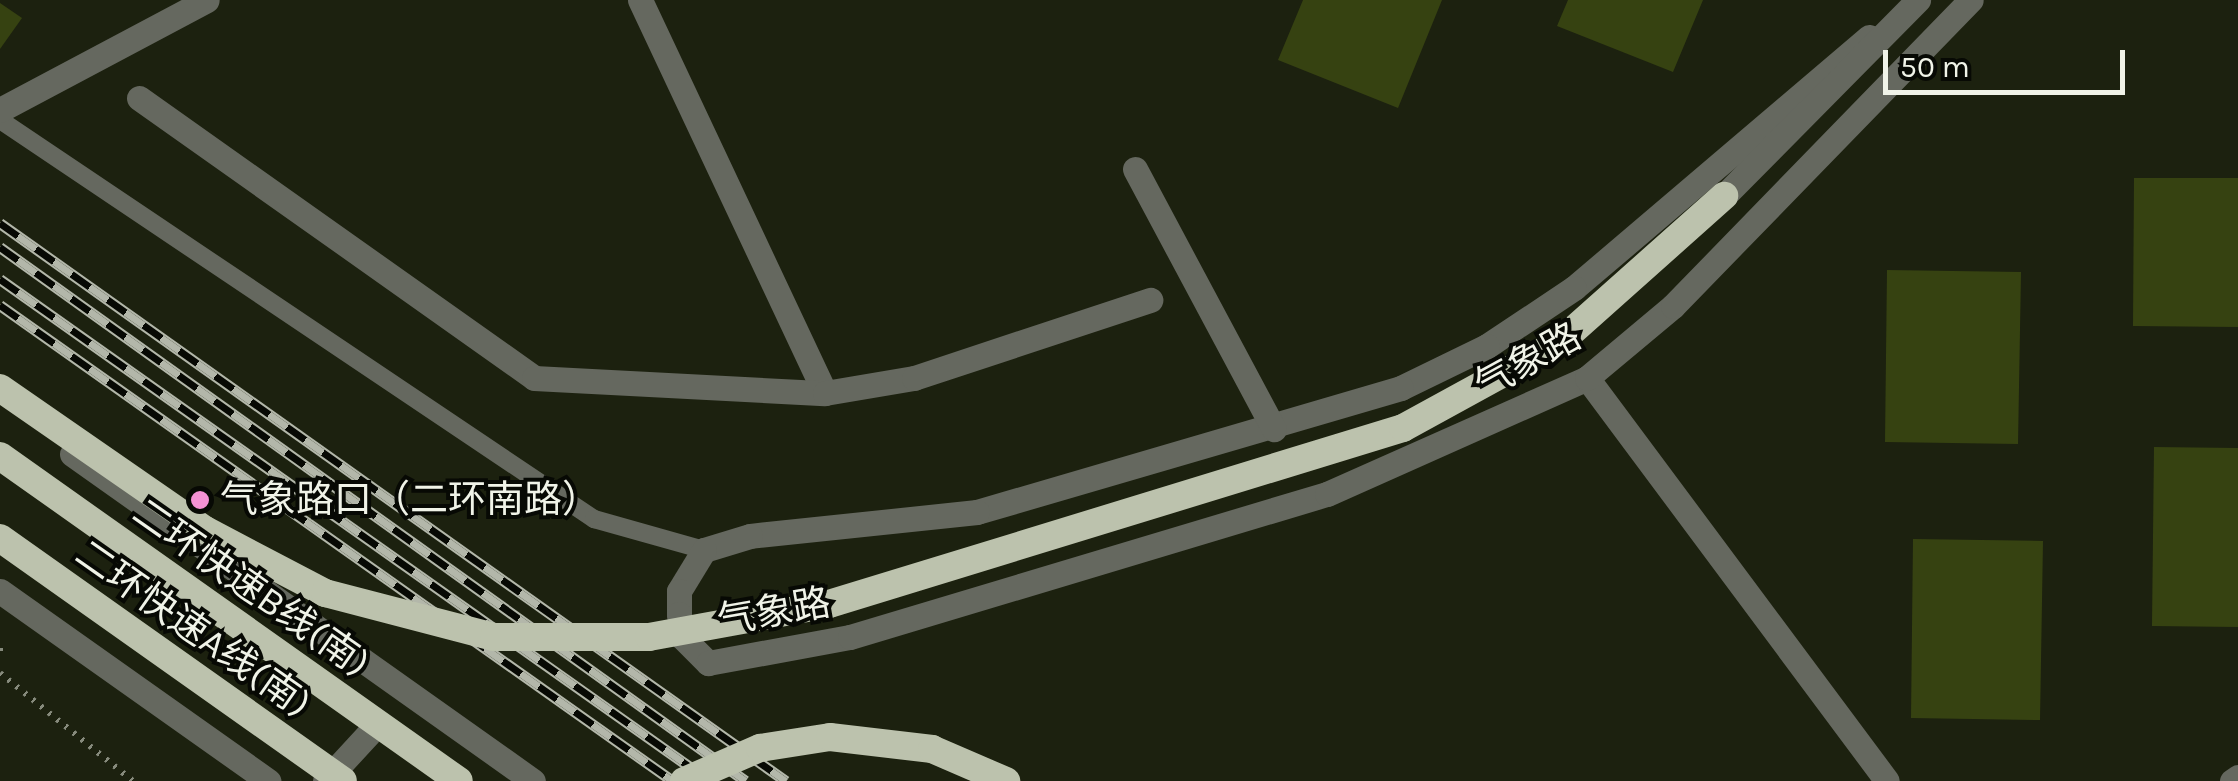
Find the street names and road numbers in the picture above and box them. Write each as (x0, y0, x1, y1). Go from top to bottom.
street label: 气象路 (1467, 313, 1589, 409)
street label: 二环快速B线(南) (124, 489, 378, 687)
street label: 二环快速A线(南) (67, 531, 319, 727)
street label: 气象路 (714, 580, 834, 644)

